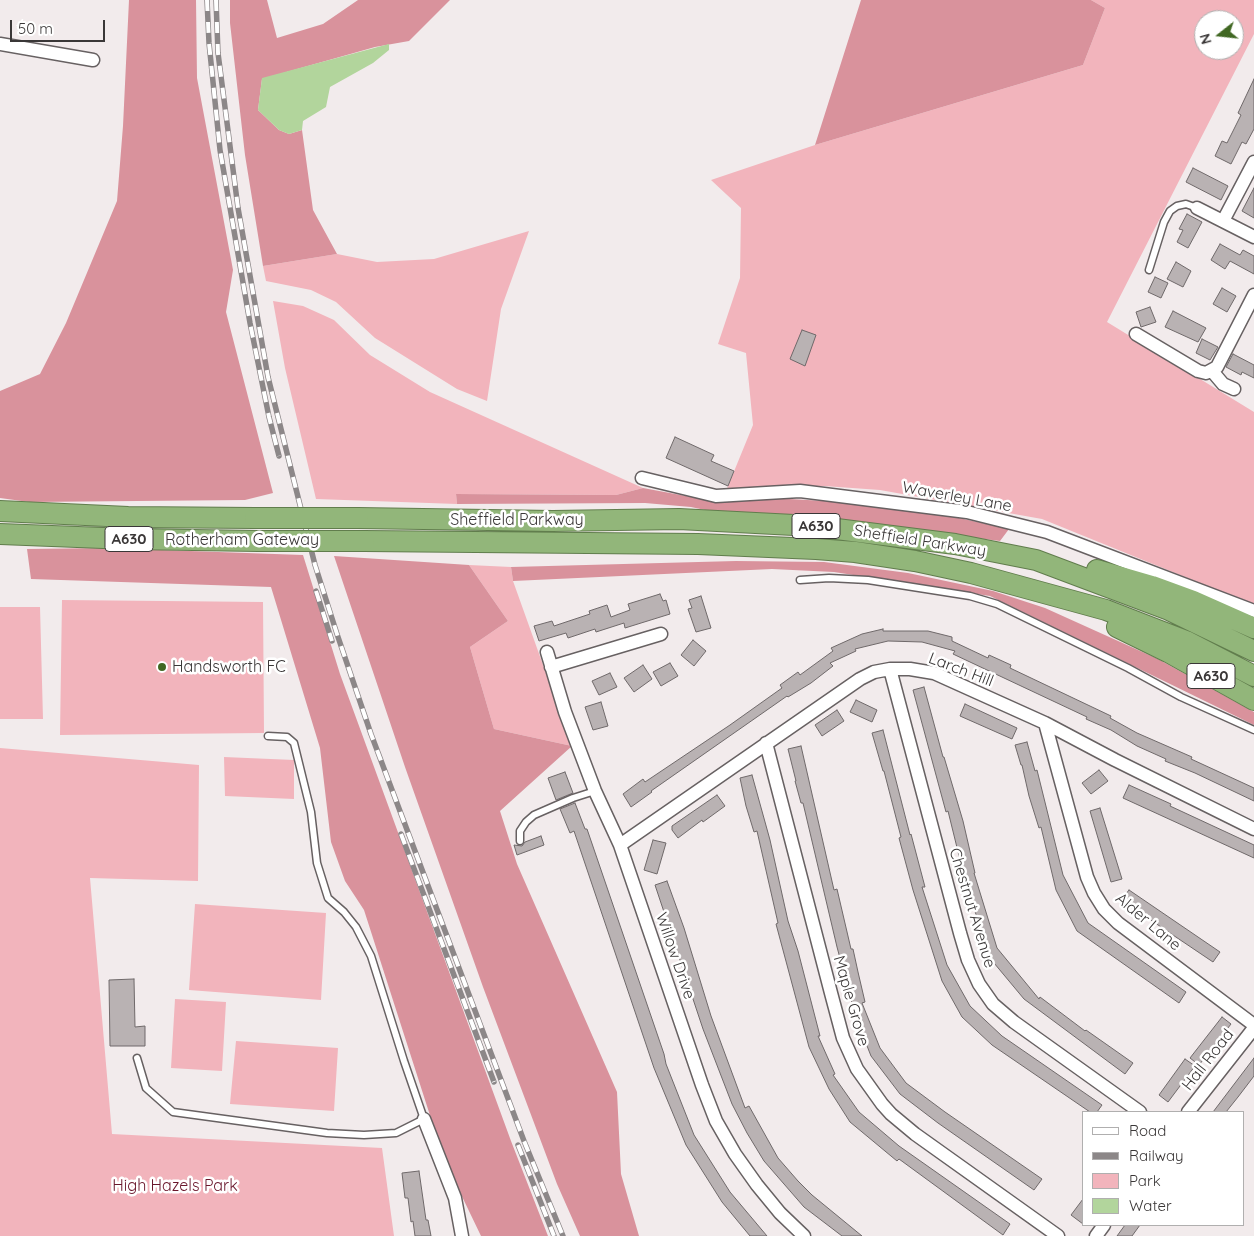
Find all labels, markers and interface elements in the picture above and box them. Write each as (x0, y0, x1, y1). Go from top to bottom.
scale bar (12, 10, 108, 42)
north arrow (1194, 10, 1244, 60)
text: 50 m (18, 19, 53, 38)
text: N (1195, 31, 1216, 46)
street label: Waverley Lane (901, 478, 1013, 516)
street label: Sheffield Parkway (450, 510, 584, 530)
road number: A630 (792, 514, 840, 538)
street label: Sheffield Parkway (853, 521, 987, 561)
road number: A630 (105, 526, 153, 552)
street label: Rotherham Gateway (165, 530, 319, 550)
street label: Larch Hill (926, 649, 996, 691)
place label: Handsworth FC (172, 657, 286, 677)
marker: Handsworth FC (156, 661, 168, 673)
road number: A630 (1187, 664, 1235, 688)
street label: Chestnut Avenue (945, 846, 999, 970)
street label: Alder Lane (1111, 889, 1185, 955)
street label: Willow Drive (651, 910, 699, 1002)
street label: Maple Grove (829, 953, 873, 1049)
street label: Hall Road (1178, 1025, 1238, 1095)
legend (1082, 1111, 1244, 1226)
text: Road (1129, 1121, 1166, 1140)
text: Railway (1129, 1146, 1184, 1165)
text: Park (1129, 1171, 1161, 1190)
park label: High Hazels Park (112, 1176, 238, 1196)
text: Water (1129, 1196, 1172, 1215)

